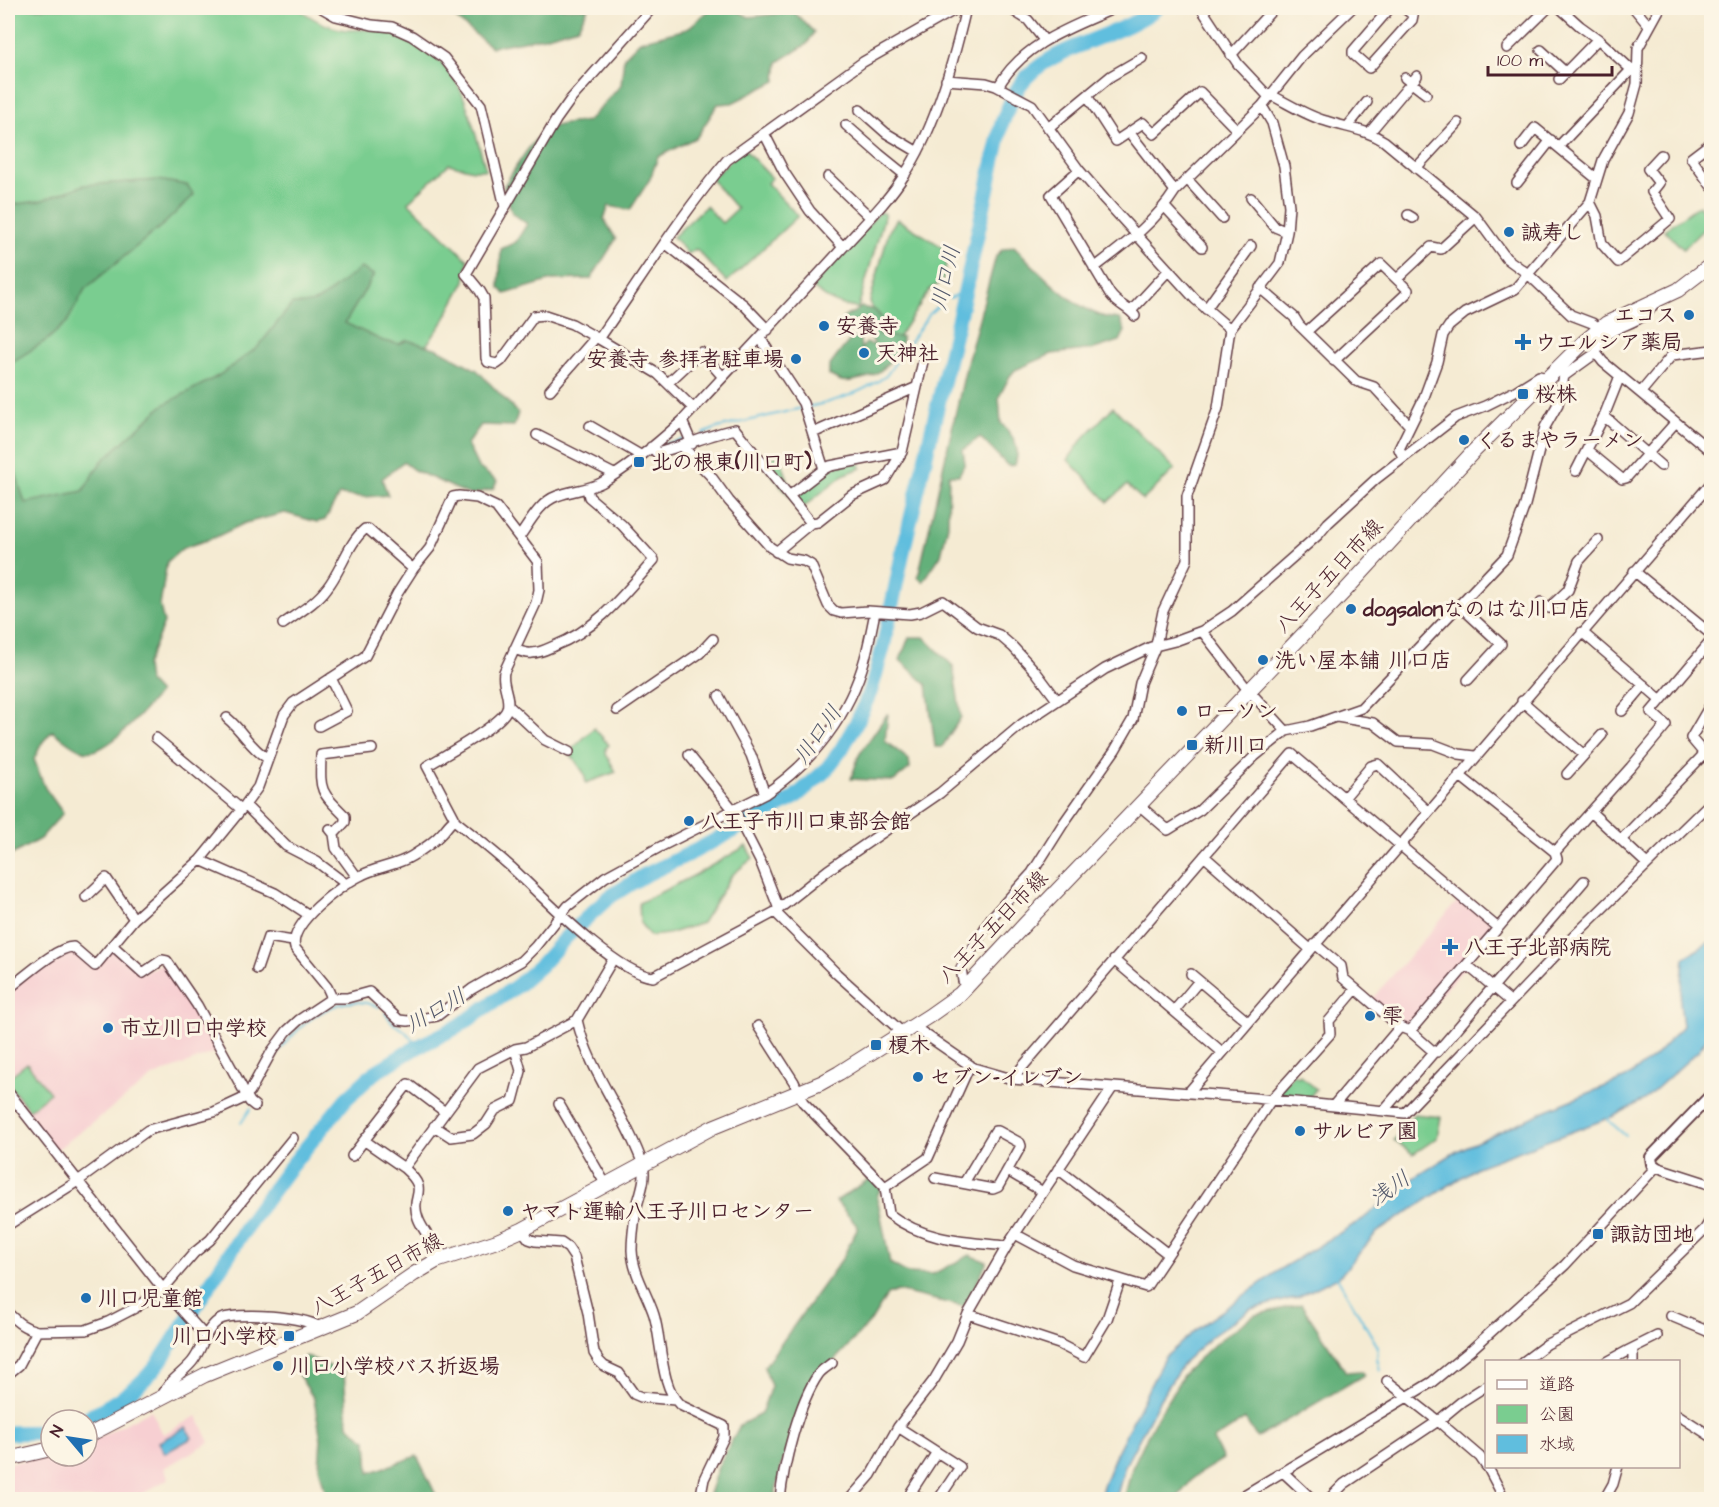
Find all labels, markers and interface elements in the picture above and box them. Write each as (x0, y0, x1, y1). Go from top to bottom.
scale bar (1488, 39, 1612, 77)
text: 100 m (1497, 48, 1543, 73)
place label: 誠寿し (1521, 218, 1584, 247)
marker: 誠寿し (1502, 225, 1516, 239)
water label: 川口川 (923, 242, 969, 314)
place label: エコス (1614, 301, 1677, 330)
marker: エコス (1682, 308, 1696, 322)
place label: 安養寺 (836, 312, 899, 341)
marker: 安養寺 (817, 319, 831, 333)
place label: ウエルシア薬局 (1535, 328, 1682, 357)
marker: ウエルシア薬局 (1516, 335, 1530, 349)
place label: 天神社 (876, 339, 939, 368)
place label: 安養寺 参拝者駐車場 (587, 345, 784, 374)
marker: 天神社 (857, 346, 871, 360)
marker: 安養寺 参拝者駐車場 (789, 352, 803, 366)
place label: 桜株 (1535, 380, 1577, 409)
marker: 桜株 (1516, 387, 1530, 401)
place label: くるまやラーメン (1476, 426, 1644, 455)
marker: くるまやラーメン (1457, 433, 1471, 447)
place label: 北の根東(川口町) (651, 448, 812, 477)
marker: 北の根東(川口町) (632, 455, 646, 469)
street label: 八王子五日市線 (1268, 512, 1390, 640)
place label: dogsalonなのはな川口店 (1362, 595, 1590, 626)
marker: dogsalonなのはな川口店 (1344, 602, 1358, 616)
place label: 洗い屋本舗 川口店 (1275, 646, 1451, 675)
marker: 洗い屋本舗 川口店 (1256, 653, 1270, 667)
place label: ローソン (1194, 697, 1278, 726)
water label: 川口川 (786, 699, 850, 771)
marker: ローソン (1175, 704, 1189, 718)
place label: 新川口 (1204, 731, 1267, 760)
marker: 新川口 (1185, 738, 1199, 752)
place label: 八王子市川口東部会館 (701, 807, 911, 836)
marker: 八王子市川口東部会館 (682, 814, 696, 828)
street label: 八王子五日市線 (932, 864, 1054, 990)
place label: 八王子北部病院 (1464, 933, 1611, 962)
marker: 八王子北部病院 (1441, 938, 1459, 956)
water label: 川口川 (400, 981, 472, 1041)
place label: 雫 (1382, 1002, 1403, 1031)
marker: 雫 (1363, 1009, 1377, 1023)
place label: 市立川口中学校 (120, 1014, 267, 1043)
marker: 市立川口中学校 (101, 1021, 115, 1035)
place label: 榎木 (888, 1031, 930, 1060)
marker: 榎木 (869, 1038, 883, 1052)
place label: セブン-イレブン (930, 1063, 1084, 1092)
marker: セブン-イレブン (911, 1070, 925, 1084)
place label: サルビア園 (1312, 1117, 1417, 1146)
marker: サルビア園 (1293, 1124, 1307, 1138)
water label: 浅川 (1363, 1164, 1417, 1214)
place label: ヤマト運輸八王子川口センター (520, 1197, 814, 1226)
marker: ヤマト運輸八王子川口センター (501, 1204, 515, 1218)
place label: 諏訪団地 (1610, 1220, 1694, 1249)
street label: 八王子五日市線 (306, 1226, 448, 1322)
marker: 諏訪団地 (1591, 1227, 1605, 1241)
place label: 川口児童館 (98, 1284, 203, 1313)
marker: 川口児童館 (79, 1291, 93, 1305)
place label: 川口小学校 (172, 1322, 277, 1351)
marker: 川口小学校 (282, 1329, 296, 1343)
place label: 川口小学校バス折返場 (290, 1352, 500, 1381)
marker: 川口小学校バス折返場 (271, 1359, 285, 1373)
legend (1485, 1360, 1680, 1468)
text: 道路 (1539, 1372, 1575, 1397)
text: 公園 (1539, 1402, 1575, 1427)
north arrow (39, 1408, 99, 1468)
text: N (45, 1421, 69, 1441)
text: 水域 (1539, 1432, 1575, 1457)

